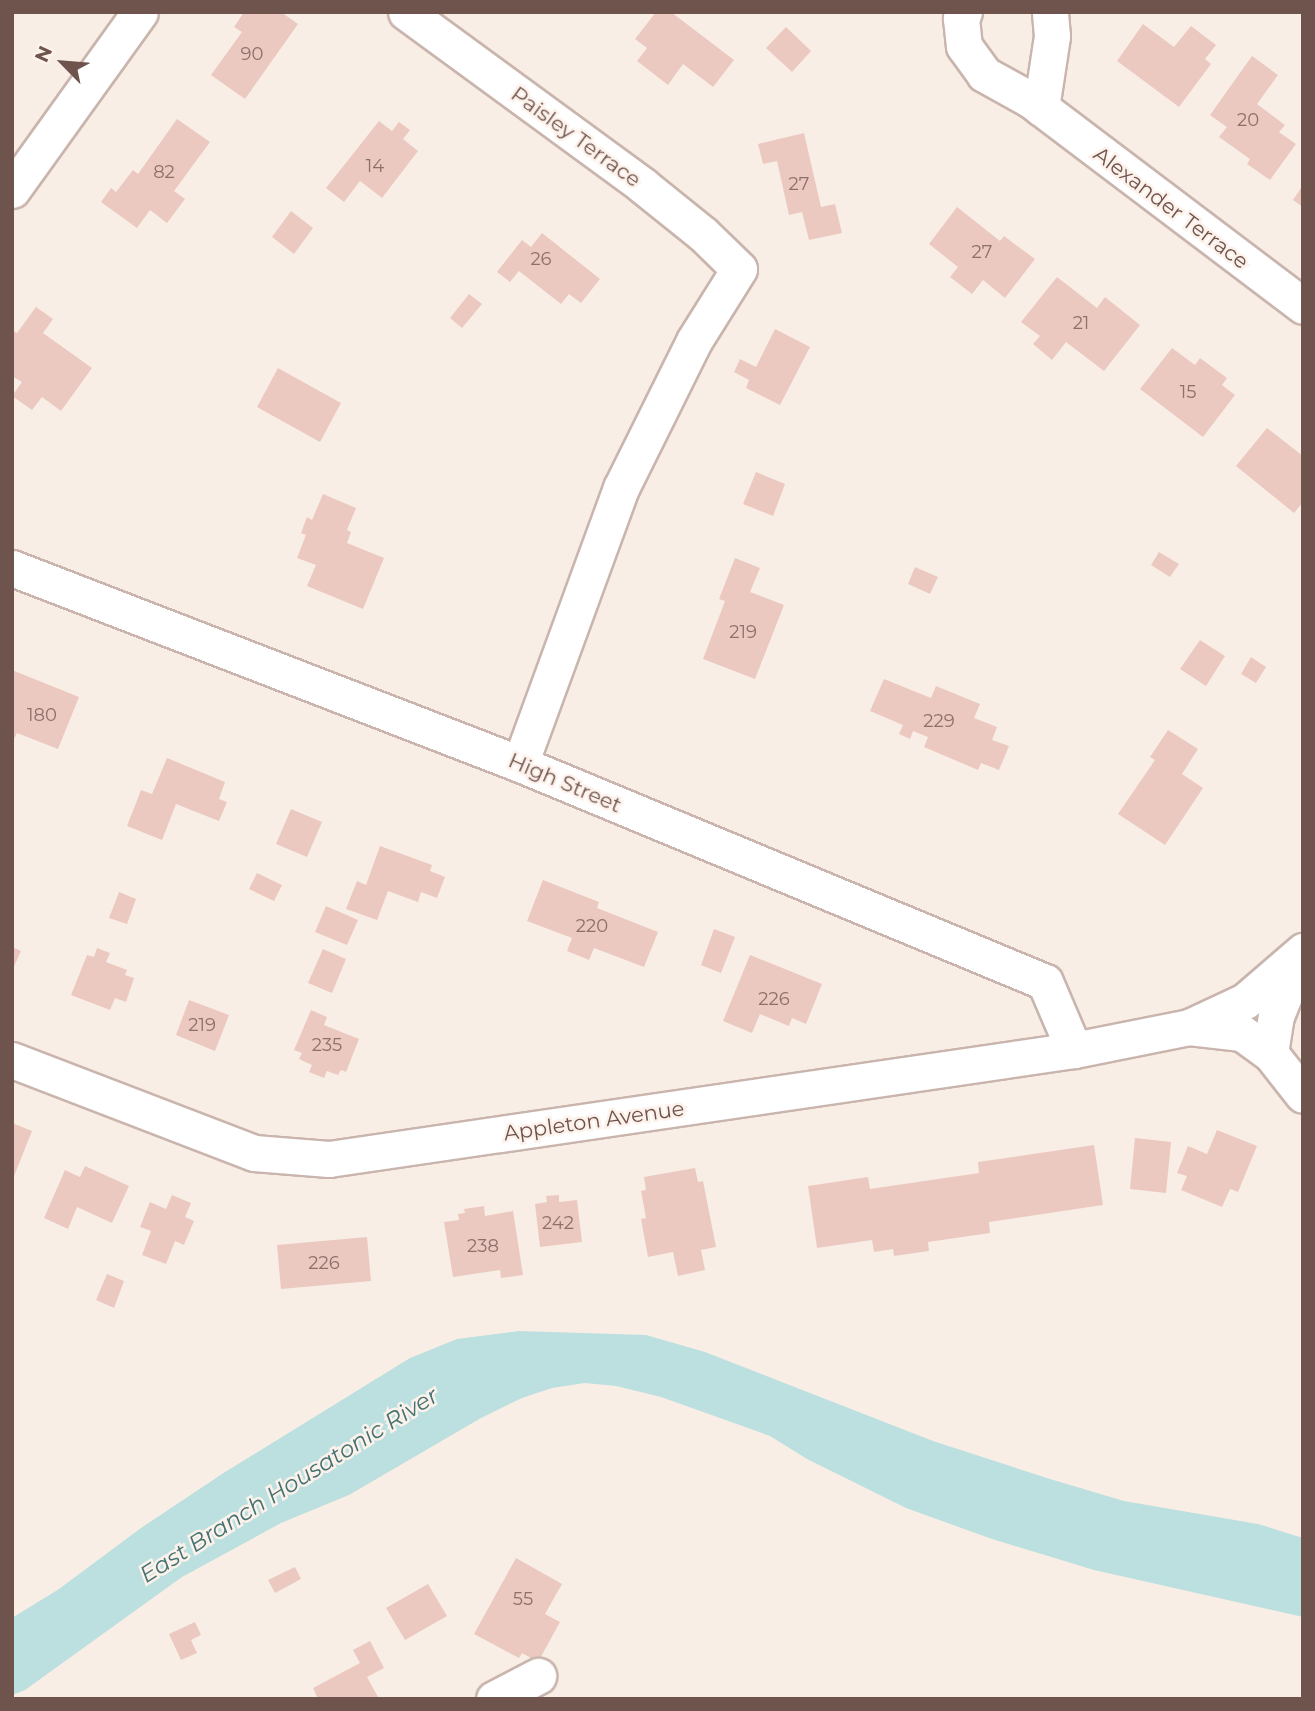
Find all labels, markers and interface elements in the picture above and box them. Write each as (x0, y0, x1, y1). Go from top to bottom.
north arrow (28, 28, 98, 98)
text: N (30, 42, 57, 66)
house number: 90 (241, 43, 263, 65)
street label: Paisley Terrace (506, 81, 646, 193)
house number: 20 (1237, 109, 1259, 131)
street label: Alexander Terrace (1088, 141, 1254, 275)
house number: 14 (366, 155, 384, 177)
house number: 82 (153, 161, 175, 183)
house number: 27 (789, 173, 809, 195)
house number: 27 (972, 241, 992, 263)
house number: 26 (530, 248, 552, 270)
house number: 21 (1073, 312, 1089, 334)
house number: 15 (1180, 381, 1196, 403)
house number: 219 (729, 621, 757, 643)
house number: 180 (27, 704, 57, 726)
house number: 229 (923, 710, 955, 732)
street label: High Street (505, 748, 625, 818)
house number: 220 (576, 915, 608, 937)
house number: 226 (758, 988, 790, 1010)
house number: 219 (188, 1014, 216, 1036)
house number: 235 (312, 1034, 342, 1056)
street label: Appleton Avenue (502, 1096, 686, 1146)
house number: 242 (542, 1212, 574, 1234)
house number: 238 (467, 1235, 499, 1257)
house number: 226 (308, 1252, 340, 1274)
water label: East Branch Housatonic River (135, 1381, 443, 1589)
house number: 55 (513, 1588, 533, 1610)

